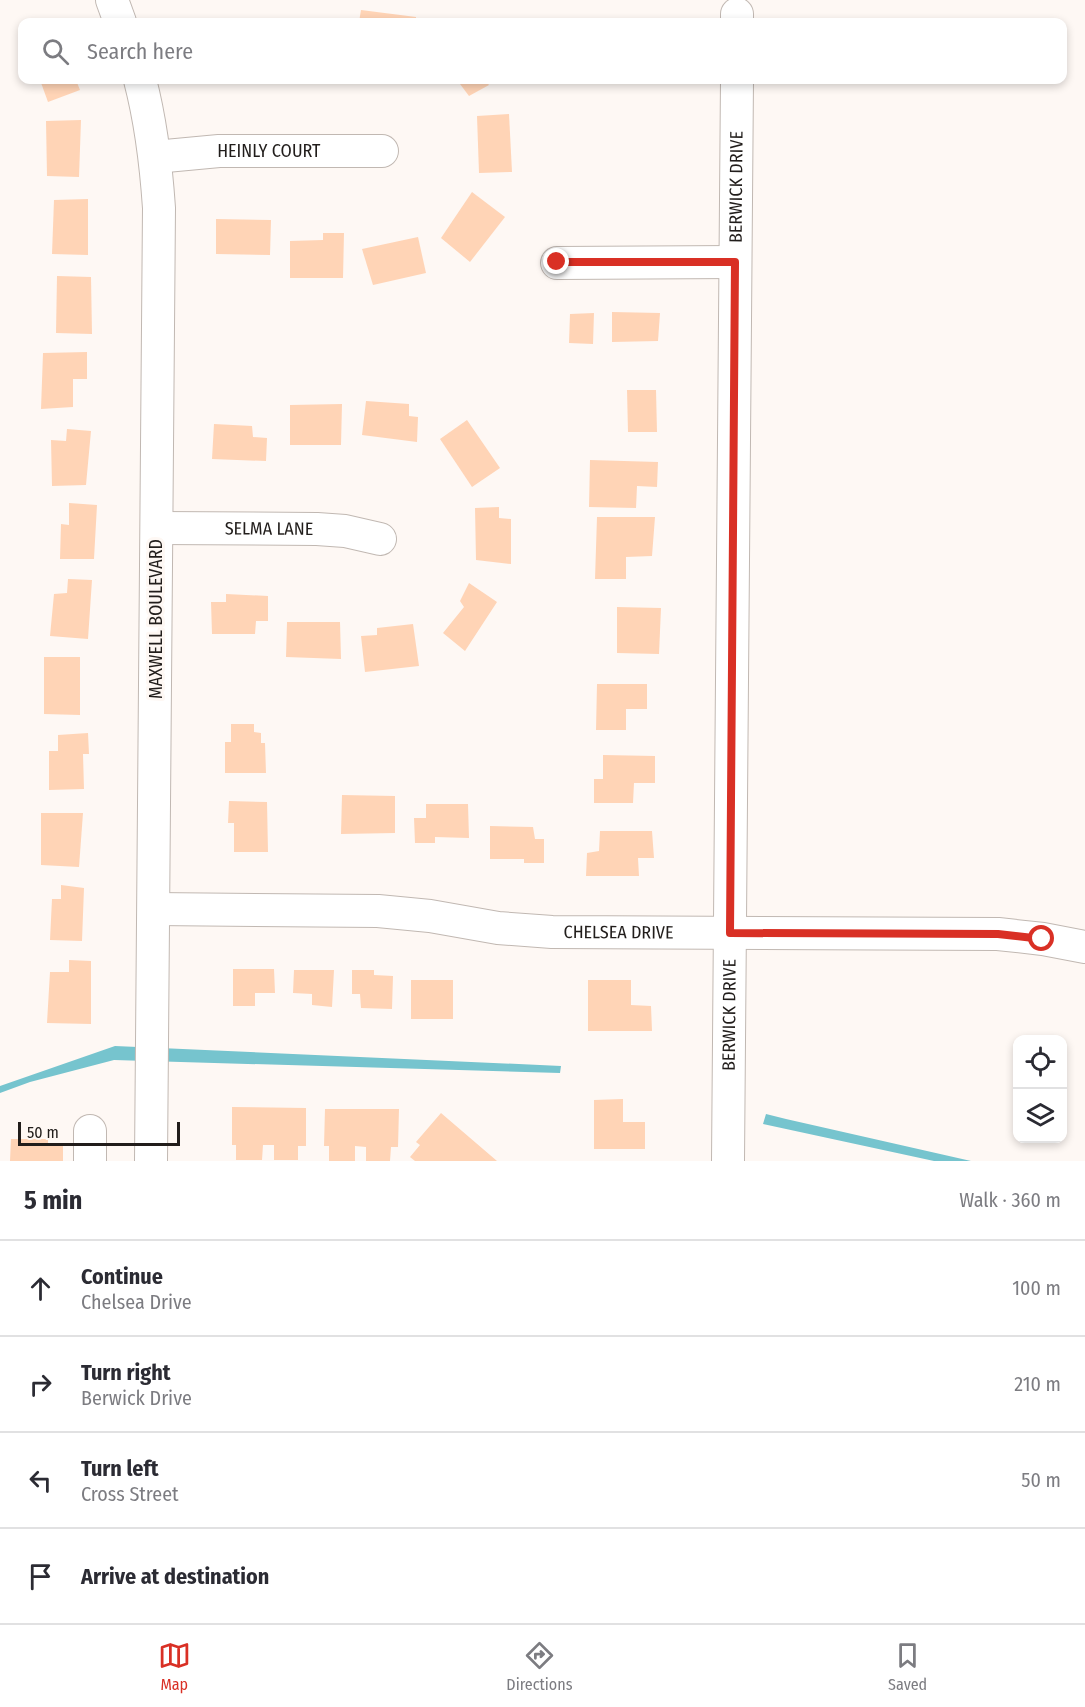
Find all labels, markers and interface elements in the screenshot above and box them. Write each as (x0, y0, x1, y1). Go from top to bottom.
search box (18, 18, 1067, 84)
icon: search (39, 35, 72, 68)
text: Search here (87, 38, 193, 65)
street label: BERWICK DRIVE (725, 131, 748, 243)
street label: HEINLY COURT (217, 140, 321, 162)
route end (543, 248, 569, 274)
street label: SELMA LANE (225, 517, 313, 540)
street label: MAXWELL BOULEVARD (145, 539, 167, 699)
street label: CHELSEA DRIVE (564, 921, 674, 944)
route start (1028, 925, 1054, 951)
street label: BERWICK DRIVE (718, 959, 741, 1071)
map controls (1013, 1035, 1067, 1143)
button: locate (1013, 1035, 1067, 1089)
button: layers (1013, 1089, 1067, 1143)
scale bar (18, 1119, 180, 1146)
text: 50 m (27, 1123, 59, 1142)
text: 5 min (24, 1185, 82, 1216)
text: Walk · 360 m (959, 1188, 1061, 1212)
text: Continue (81, 1263, 163, 1290)
icon: ahead (24, 1272, 57, 1305)
text: 100 m (1012, 1276, 1061, 1300)
text: Chelsea Drive (81, 1290, 192, 1314)
text: Turn right (81, 1359, 170, 1386)
icon: right (24, 1368, 57, 1401)
text: 210 m (1014, 1372, 1061, 1396)
text: Berwick Drive (81, 1386, 192, 1410)
text: Turn left (81, 1455, 159, 1482)
icon: left (24, 1464, 57, 1497)
text: 50 m (1021, 1468, 1061, 1492)
text: Cross Street (81, 1482, 179, 1506)
icon: arrive (24, 1560, 57, 1593)
text: Arrive at destination (81, 1563, 269, 1590)
tab: Map (158, 1639, 191, 1694)
tab: Directions (506, 1639, 573, 1694)
tab: Saved (888, 1639, 927, 1694)

